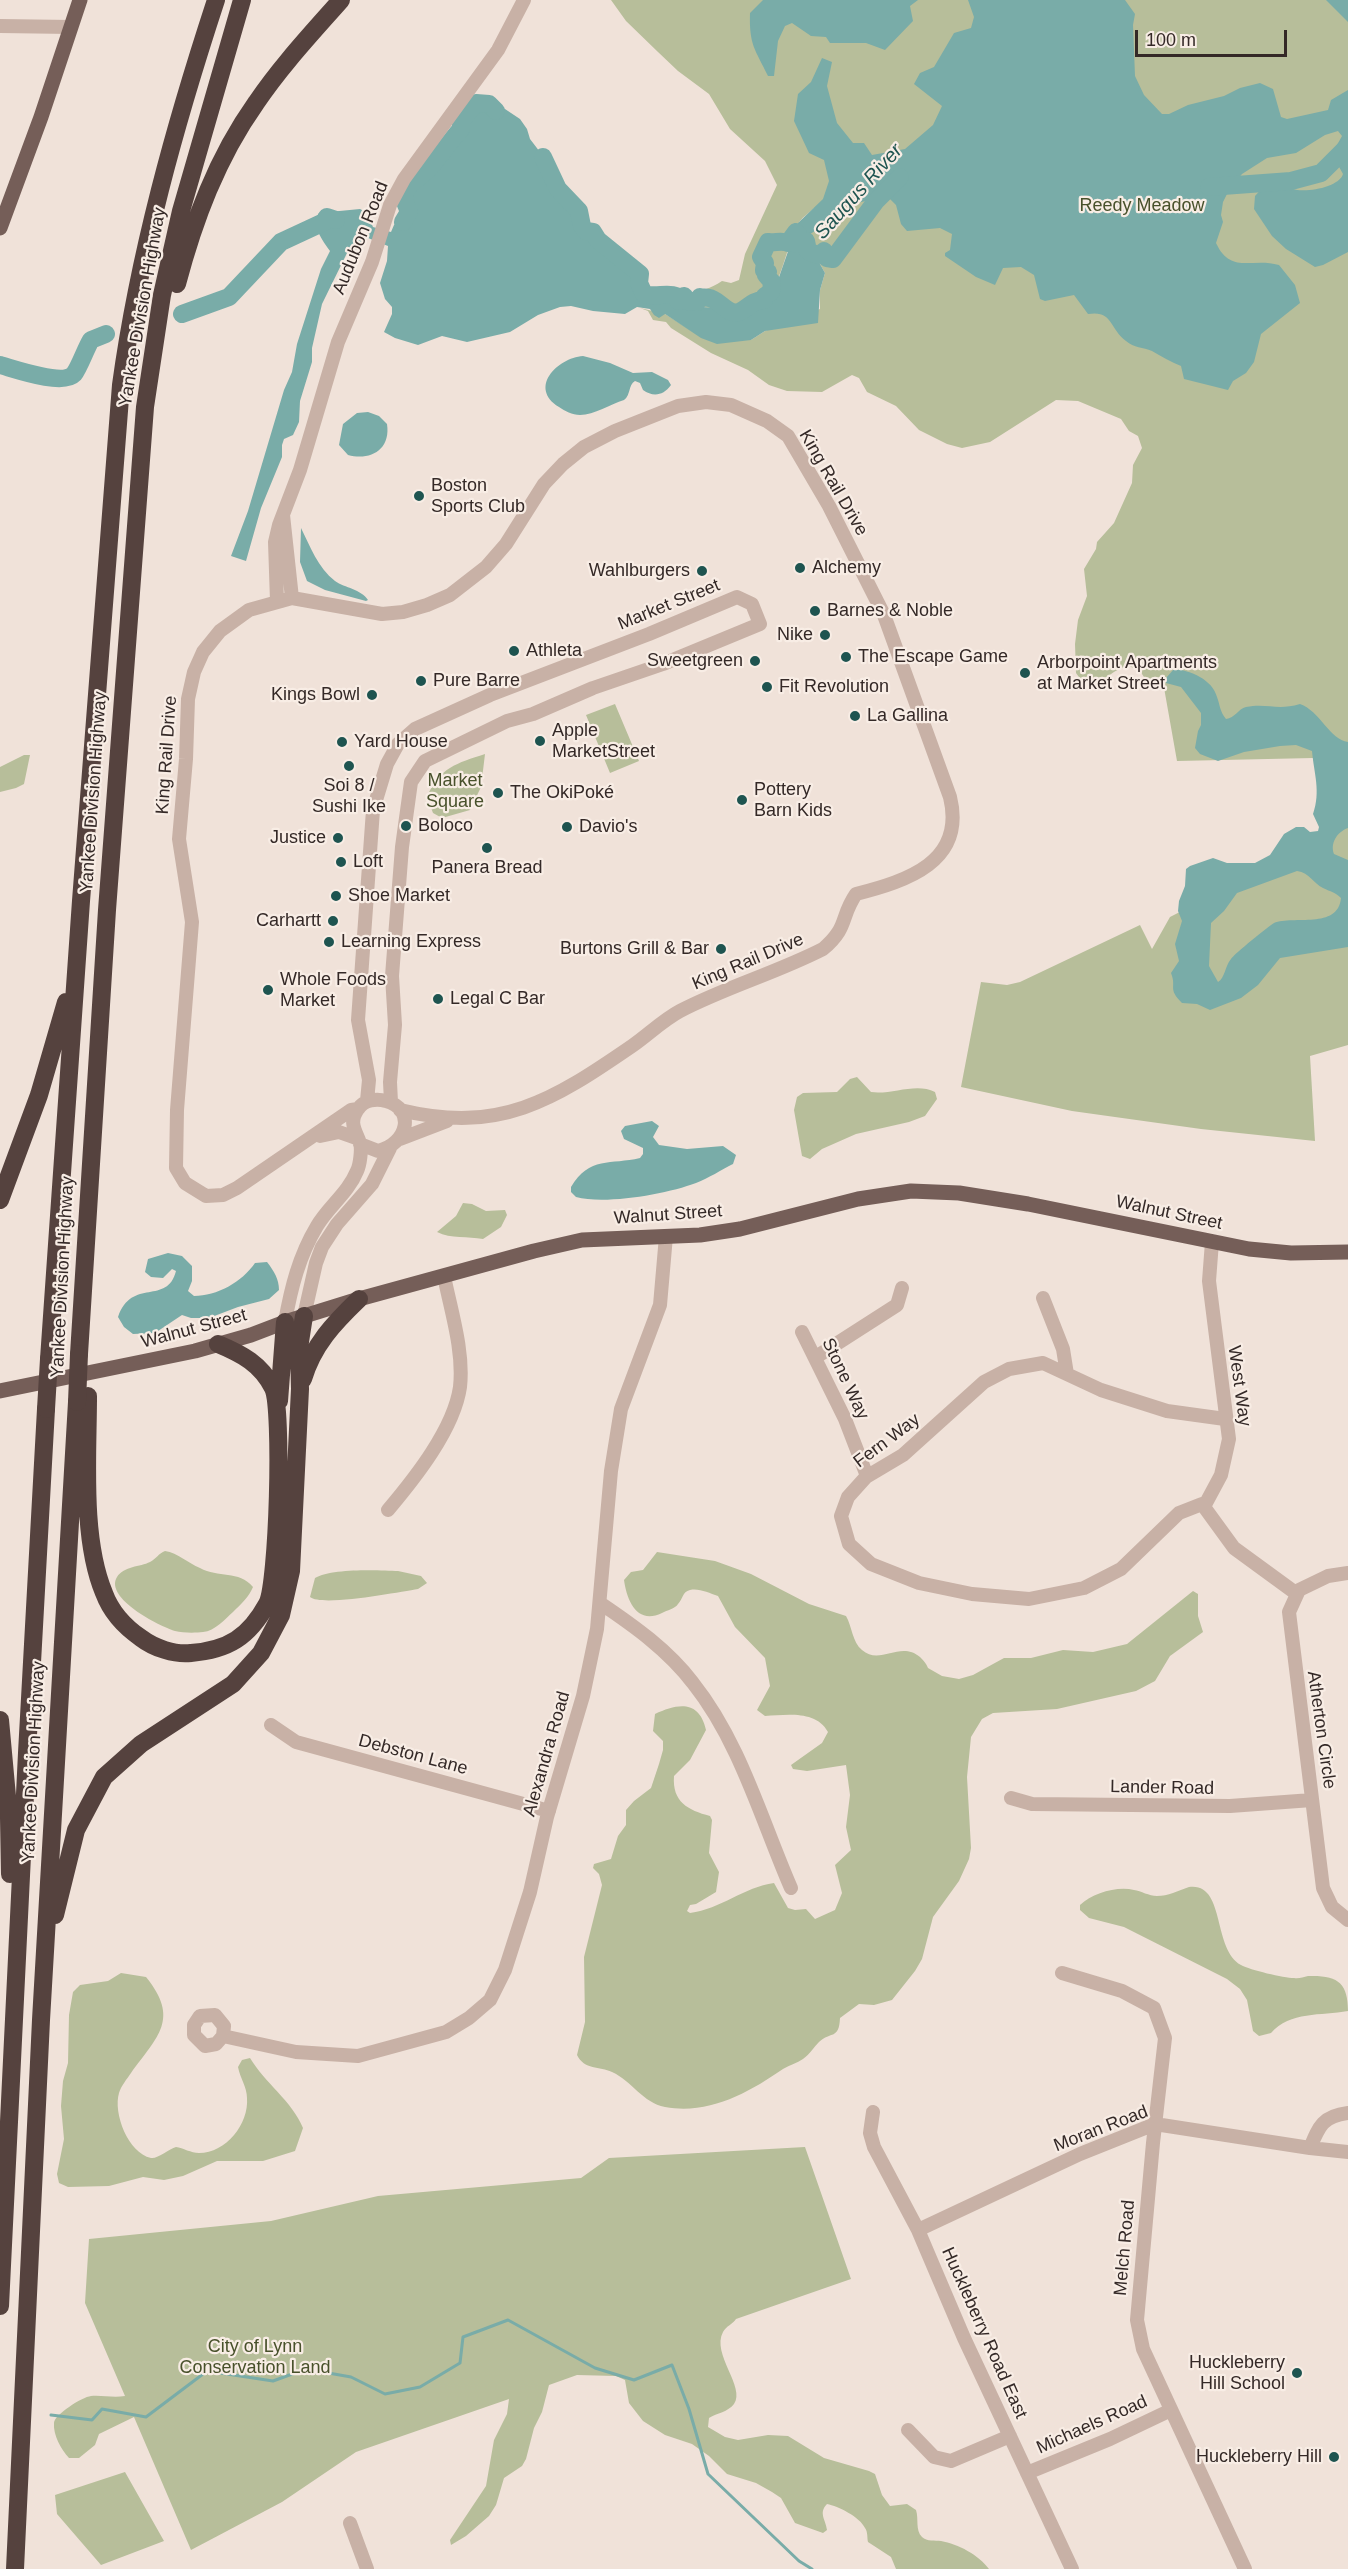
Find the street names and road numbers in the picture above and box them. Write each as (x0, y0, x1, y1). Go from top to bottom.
street label: Audubon Road (328, 178, 394, 298)
street label: Yankee Division Highway (115, 206, 171, 408)
street label: King Rail Drive (794, 426, 872, 540)
street label: Market Street (615, 575, 723, 635)
street label: Yankee Division Highway (76, 691, 112, 893)
street label: King Rail Drive (152, 695, 182, 815)
street label: King Rail Drive (689, 929, 807, 995)
street label: Yankee Division Highway (47, 1176, 79, 1378)
street label: Walnut Street (1114, 1191, 1224, 1235)
street label: Walnut Street (613, 1200, 723, 1230)
street label: Walnut Street (139, 1305, 249, 1353)
street label: Stone Way (817, 1335, 873, 1423)
street label: West Way (1223, 1344, 1255, 1428)
street label: Fern Way (850, 1409, 924, 1473)
street label: Yankee Division Highway (18, 1661, 50, 1863)
street label: Atherton Circle (1302, 1670, 1340, 1790)
street label: Alexandra Road (519, 1689, 575, 1819)
street label: Debston Lane (356, 1730, 470, 1780)
street label: Lander Road (1110, 1776, 1214, 1800)
street label: Moran Road (1051, 2101, 1151, 2157)
street label: Melch Road (1110, 2199, 1140, 2297)
street label: Huckleberry Road East (936, 2244, 1032, 2422)
street label: Michaels Road (1033, 2391, 1151, 2459)

